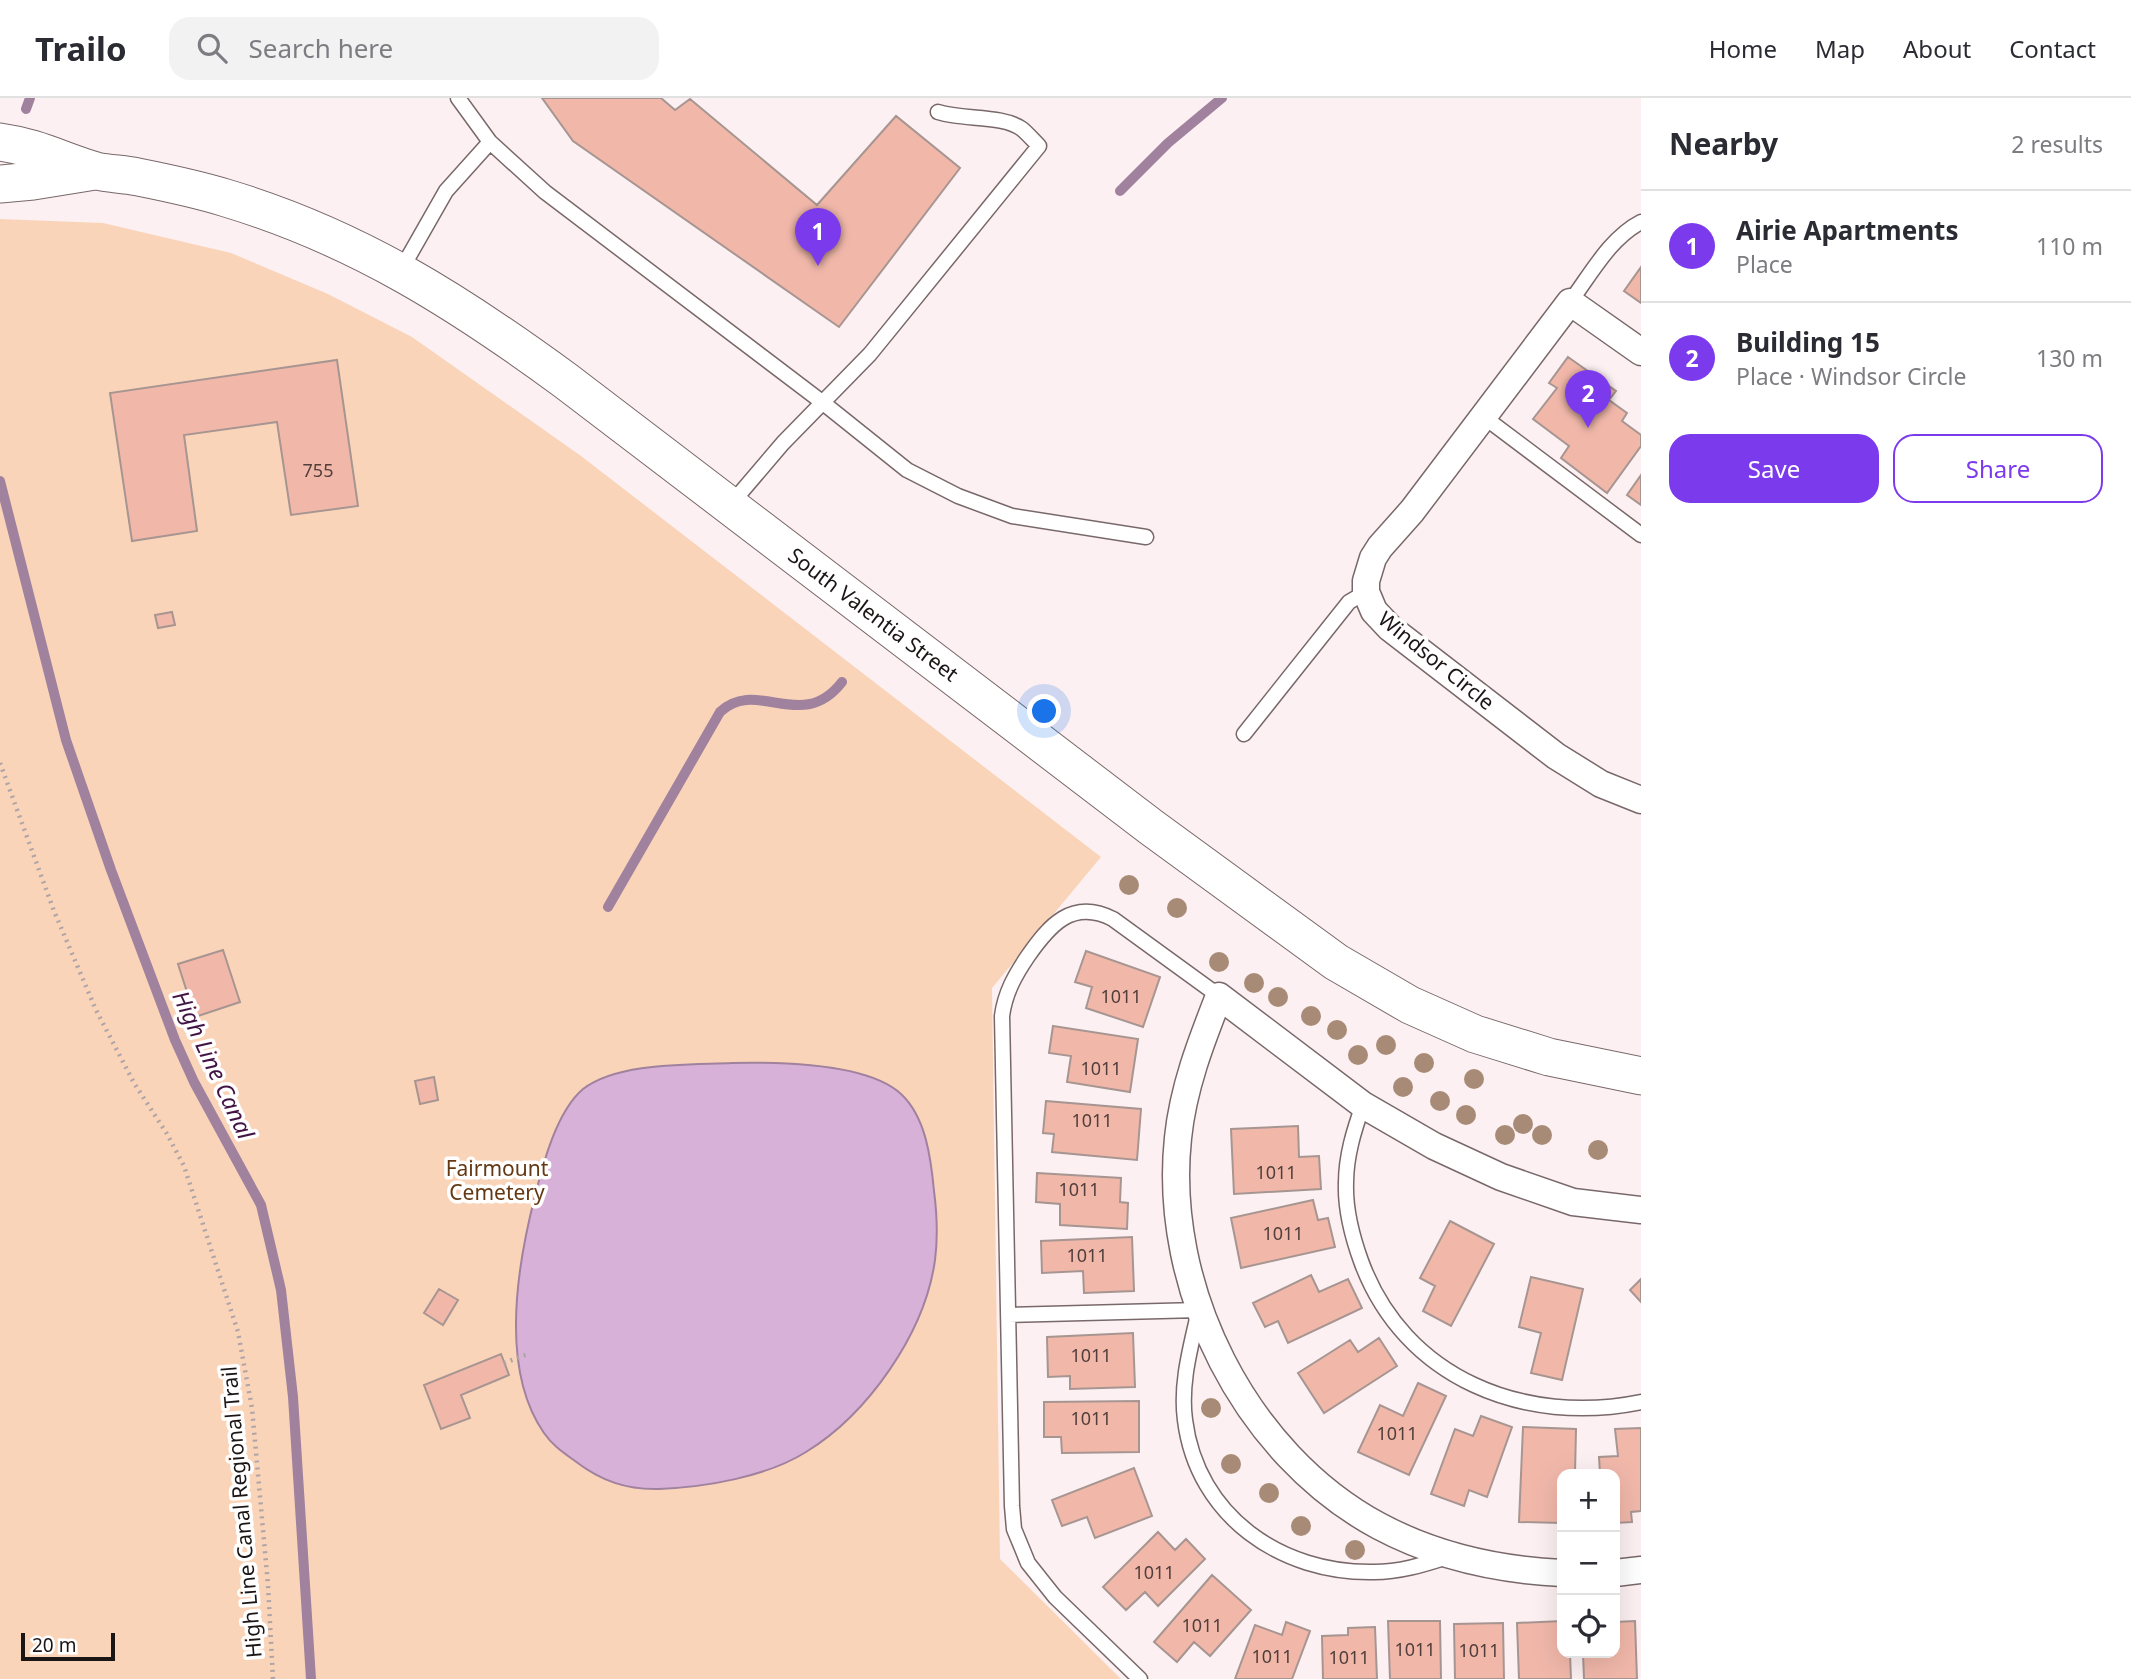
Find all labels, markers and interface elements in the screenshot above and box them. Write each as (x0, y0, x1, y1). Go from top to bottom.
search box (169, 17, 659, 80)
text: Trailo (35, 26, 127, 71)
icon: search (193, 29, 231, 67)
text: Search here (249, 30, 393, 66)
text: Home (1709, 32, 1777, 65)
text: Map (1815, 32, 1865, 65)
text: About (1903, 32, 1971, 65)
text: Contact (2009, 32, 2096, 65)
text: Nearby (1669, 123, 1778, 164)
text: 2 results (2011, 128, 2103, 160)
pin: 1 (795, 208, 841, 266)
text: Airie Apartments (1736, 212, 1958, 248)
text: 1 (1685, 230, 1699, 262)
text: 110 m (2036, 230, 2103, 262)
text: Place (1736, 248, 1793, 280)
text: Building 15 (1736, 324, 1880, 360)
text: 2 (1685, 342, 1699, 374)
text: 130 m (2036, 342, 2103, 374)
text: Place · Windsor Circle (1736, 360, 1966, 392)
pin: 2 (1565, 370, 1611, 428)
button: Save (1669, 434, 1879, 503)
button: Share (1893, 434, 2103, 503)
house number: 755 (303, 458, 333, 482)
street label: South Valentia Street (783, 541, 965, 688)
street label: Windsor Circle (1373, 605, 1501, 716)
your location (1027, 694, 1061, 728)
house number: 1011 (1100, 984, 1142, 1008)
water label: High Line Canal (165, 985, 263, 1145)
house number: 1011 (1080, 1056, 1122, 1080)
house number: 1011 (1071, 1108, 1113, 1132)
park label: Fairmount Cemetery (446, 1154, 549, 1206)
house number: 1011 (1255, 1160, 1297, 1184)
house number: 1011 (1058, 1177, 1100, 1201)
house number: 1011 (1262, 1221, 1304, 1245)
house number: 1011 (1066, 1243, 1108, 1267)
house number: 1011 (1070, 1343, 1112, 1367)
street label: High Line Canal Regional Trail (214, 1365, 268, 1659)
house number: 1011 (1070, 1406, 1112, 1430)
house number: 1011 (1376, 1421, 1418, 1445)
map controls (1557, 1469, 1620, 1658)
button: + (1557, 1469, 1620, 1532)
button: − (1557, 1532, 1620, 1595)
house number: 1011 (1133, 1560, 1175, 1584)
button: locate (1557, 1595, 1620, 1658)
house number: 1011 (1181, 1613, 1223, 1637)
scale bar (21, 1630, 116, 1662)
text: 20 m (32, 1632, 76, 1658)
house number: 1011 (1394, 1637, 1436, 1661)
house number: 1011 (1458, 1638, 1500, 1662)
house number: 1011 (1251, 1644, 1293, 1668)
house number: 1011 (1328, 1645, 1370, 1669)

